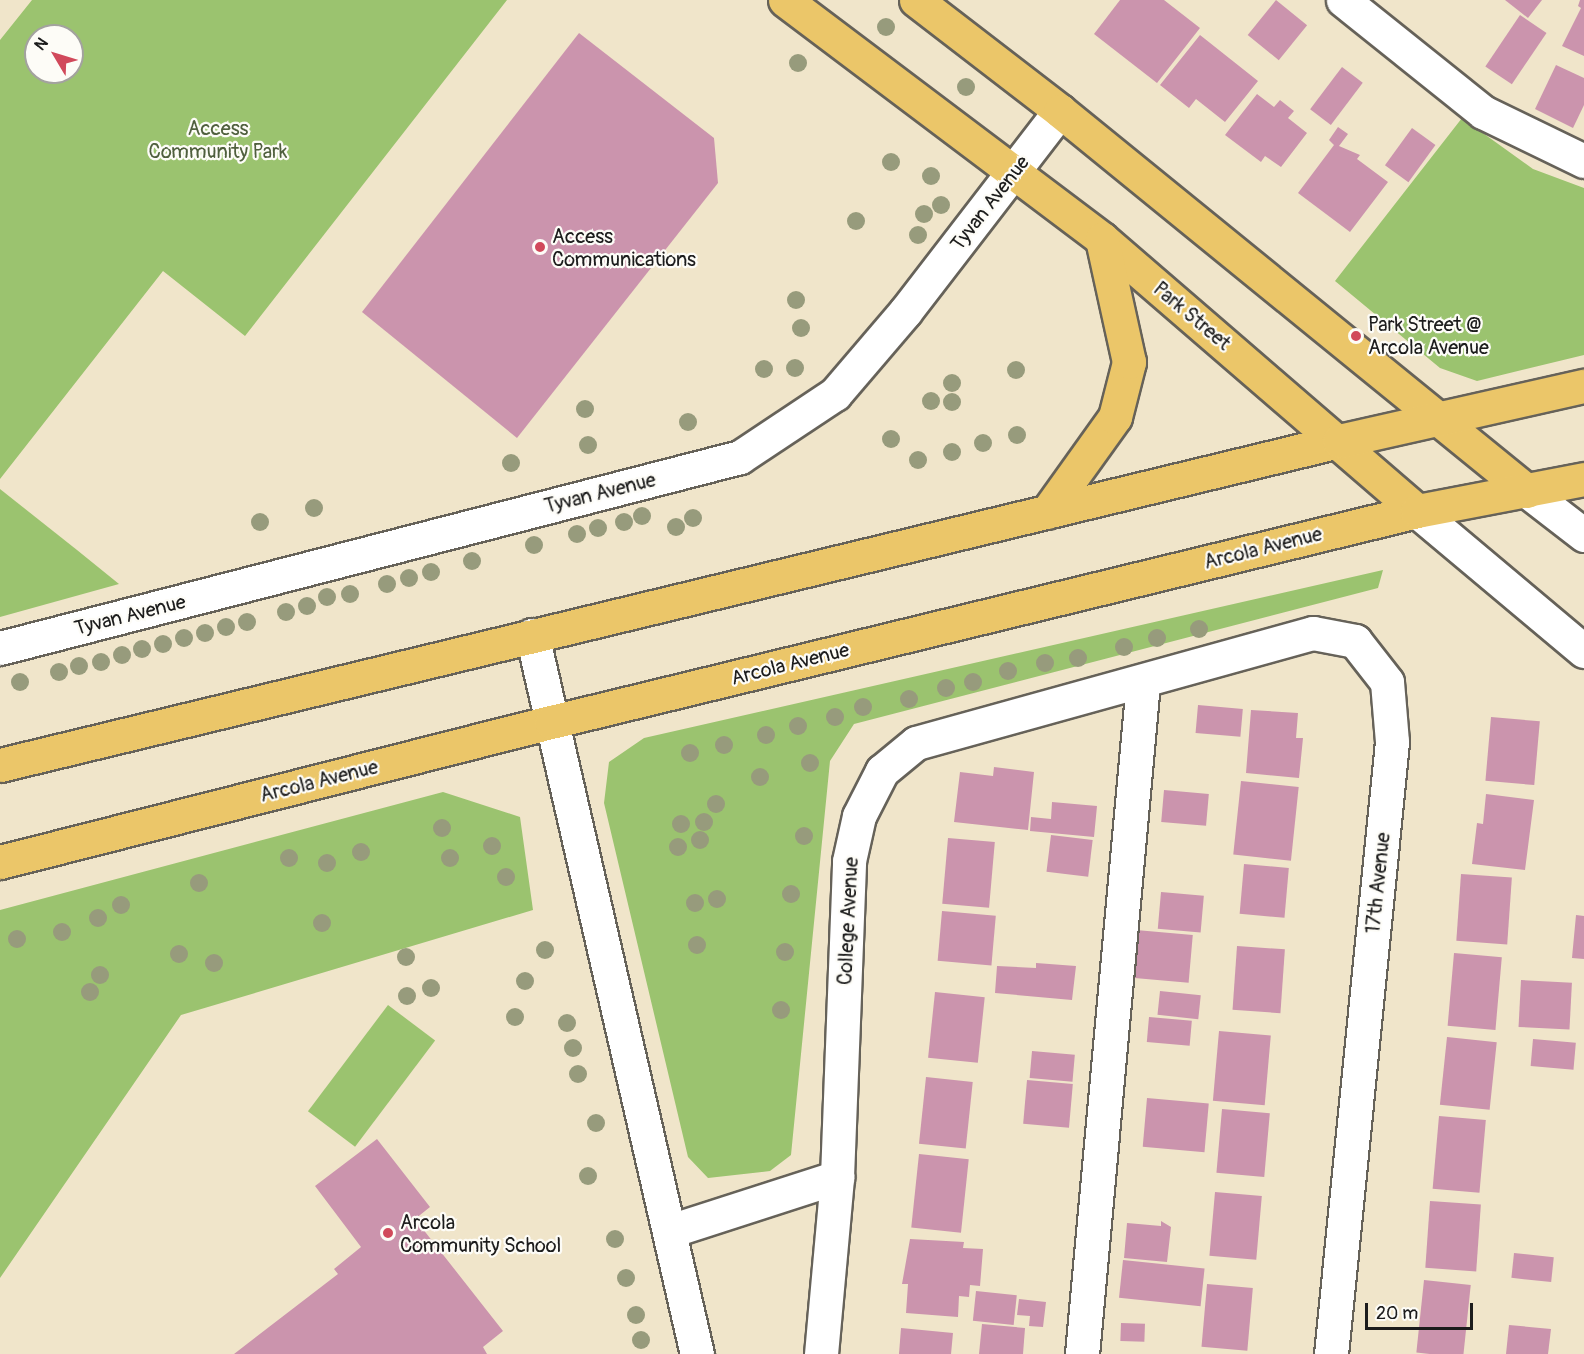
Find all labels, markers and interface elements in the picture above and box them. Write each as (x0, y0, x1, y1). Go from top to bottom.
north arrow (24, 24, 84, 84)
text: N (30, 34, 53, 55)
park label: Access Community Park (149, 117, 287, 164)
street label: Tyvan Avenue (945, 151, 1035, 255)
place label: Access Communications (552, 224, 696, 271)
marker: Access Communications (533, 240, 547, 254)
street label: Park Street (1148, 277, 1236, 355)
place label: Park Street @ Arcola Avenue (1368, 312, 1489, 359)
marker: Park Street @ Arcola Avenue (1349, 329, 1363, 343)
street label: Tyvan Avenue (542, 468, 658, 518)
street label: Arcola Avenue (1201, 522, 1325, 574)
street label: Tyvan Avenue (72, 590, 188, 640)
street label: Arcola Avenue (728, 638, 852, 690)
street label: Arcola Avenue (257, 755, 381, 807)
street label: 17th Avenue (1361, 831, 1395, 935)
street label: College Avenue (833, 856, 863, 986)
place label: Arcola Community School (400, 1210, 561, 1257)
marker: Arcola Community School (381, 1226, 395, 1240)
scale bar (1368, 1291, 1476, 1329)
text: 20 m (1376, 1302, 1418, 1325)

